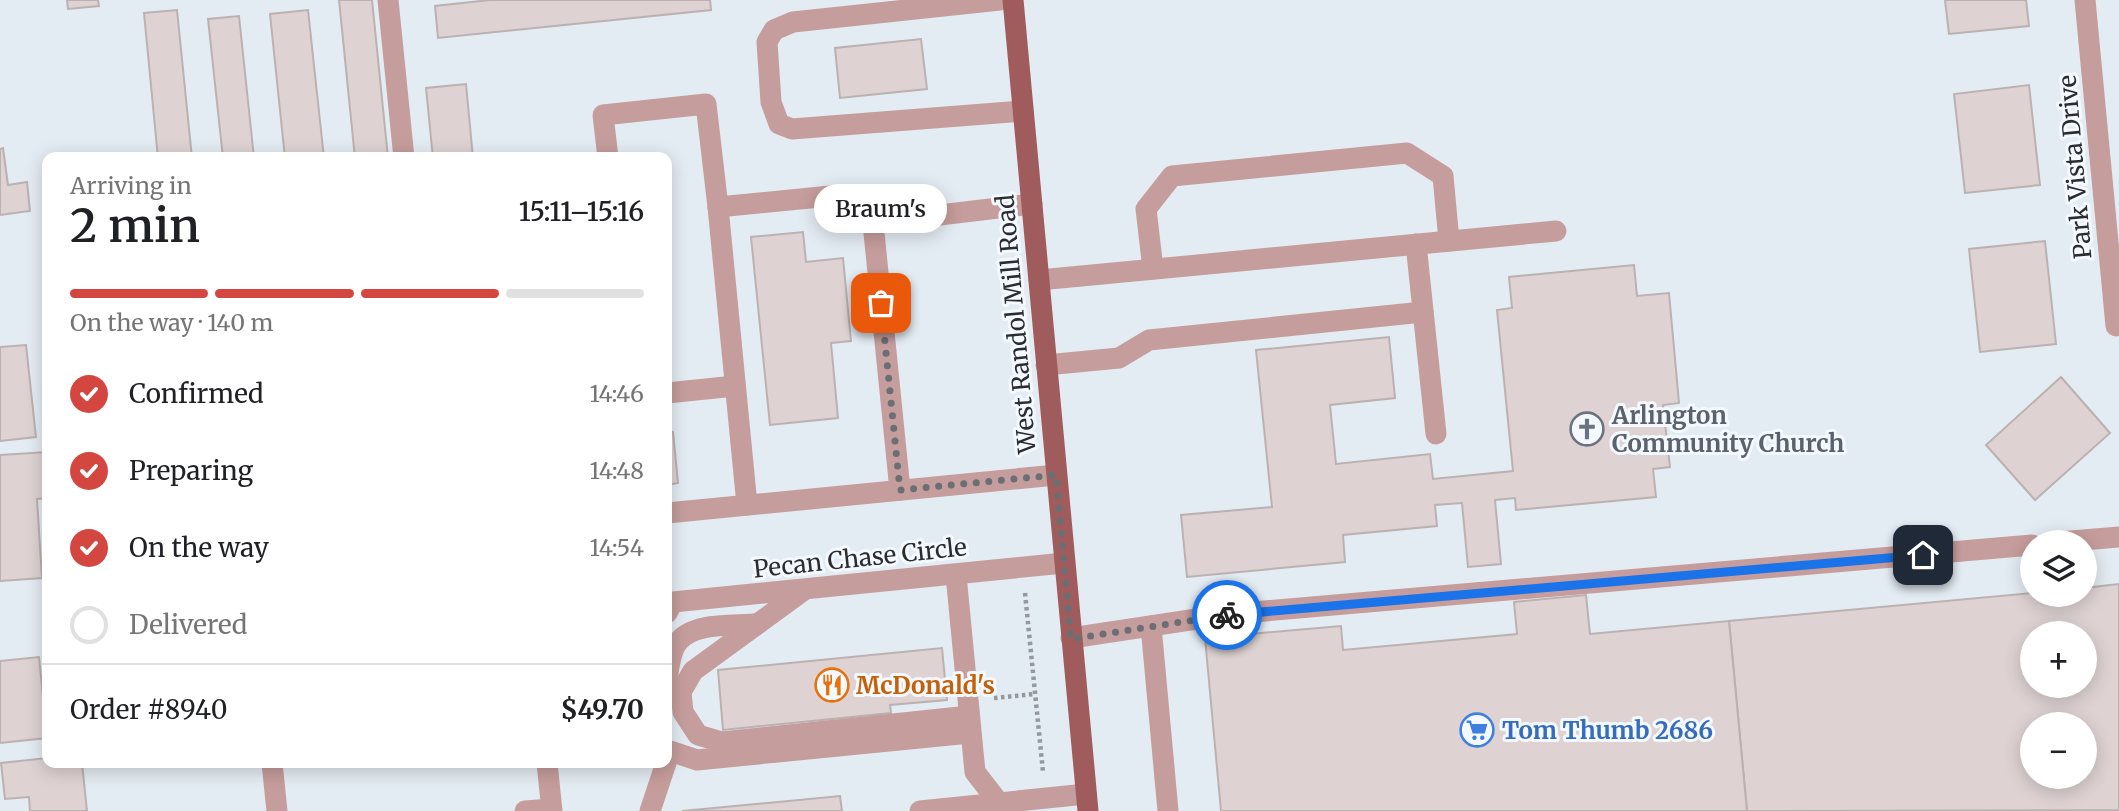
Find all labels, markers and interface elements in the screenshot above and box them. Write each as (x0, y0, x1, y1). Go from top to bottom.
street label: Park Vista Drive (2052, 74, 2098, 260)
text: Arriving in (70, 171, 192, 200)
callout: Braum's (814, 184, 948, 233)
street label: West Randol Mill Road (989, 193, 1043, 456)
text: Braum's (835, 194, 926, 223)
text: 15:11–15:16 (519, 195, 644, 228)
text: 2 min (70, 197, 200, 255)
pin (851, 273, 911, 333)
icon: bag (862, 284, 900, 322)
text: On the way · 140 m (70, 308, 273, 337)
icon: check (70, 375, 108, 413)
text: Confirmed (129, 377, 264, 410)
text: 14:46 (590, 379, 644, 408)
place label: Arlington Community Church (1611, 400, 1844, 459)
church icon: Arlington Community Church (1568, 410, 1606, 448)
icon: check (70, 452, 108, 490)
text: Preparing (129, 454, 253, 487)
text: 14:48 (590, 456, 644, 485)
pin (1893, 525, 1953, 585)
icon: check (70, 529, 108, 567)
map controls (2020, 530, 2097, 789)
button: layers (2020, 530, 2097, 607)
text: On the way (129, 531, 269, 564)
street label: Pecan Chase Circle (752, 531, 968, 585)
text: 14:54 (590, 533, 644, 562)
icon: home (1904, 536, 1942, 574)
courier (1192, 580, 1262, 650)
icon: bike (1208, 596, 1246, 634)
text: Delivered (129, 608, 248, 641)
button: + (2020, 621, 2097, 698)
restaurant icon: McDonald's (813, 666, 851, 704)
place label: McDonald's (856, 670, 995, 701)
text: Order #8940 (70, 693, 227, 726)
text: $49.70 (560, 693, 644, 726)
supermarket icon: Tom Thumb 2686 (1458, 711, 1496, 749)
button: − (2020, 712, 2097, 789)
place label: Tom Thumb 2686 (1502, 715, 1713, 746)

